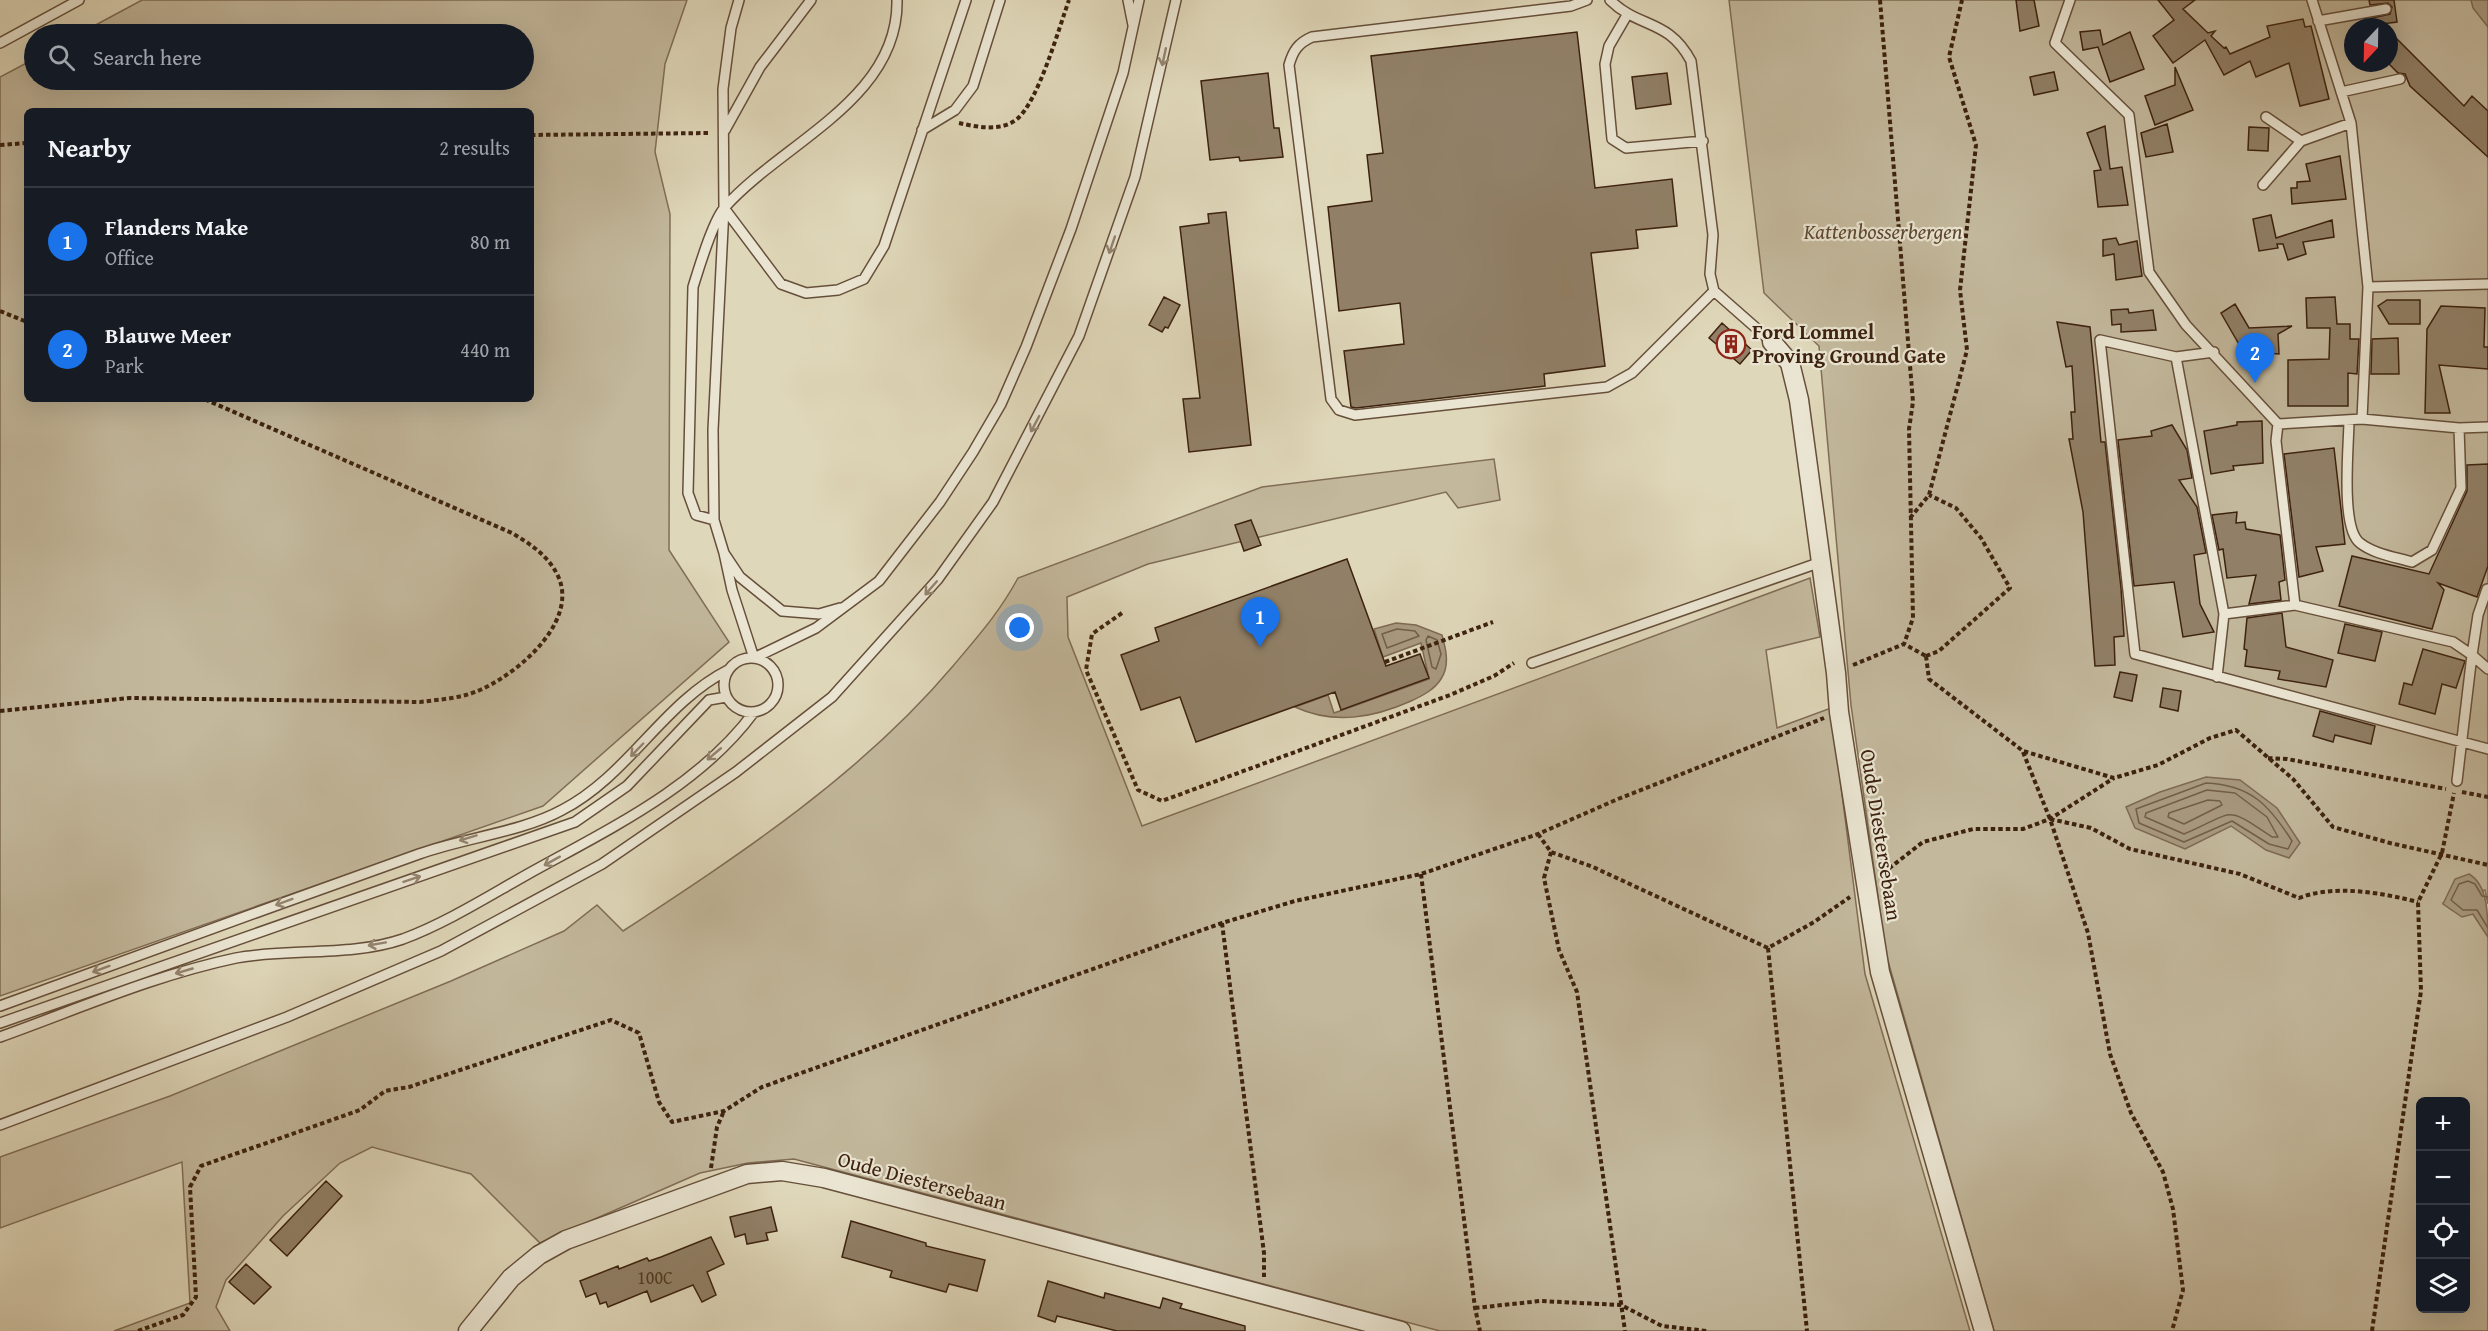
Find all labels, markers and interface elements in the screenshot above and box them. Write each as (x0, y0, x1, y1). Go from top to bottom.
north arrow (2344, 18, 2398, 72)
search box (24, 24, 534, 90)
icon: search (45, 41, 78, 74)
text: Search here (93, 41, 202, 73)
one-way arrow (1158, 47, 1169, 67)
text: Nearby (48, 128, 131, 167)
text: 2 results (439, 133, 510, 162)
text: Flanders Make (105, 211, 248, 243)
park label: Kattenbosserbergen (1803, 216, 1963, 247)
text: 1 (62, 227, 73, 256)
text: 80 m (470, 227, 510, 256)
one-way arrow (1106, 235, 1117, 254)
text: Office (105, 243, 154, 272)
place label: Ford Lommel Proving Ground Gate (1752, 316, 1946, 371)
text: Blauwe Meer (105, 319, 231, 351)
building icon: Ford Lommel Proving Ground Gate (1715, 328, 1747, 360)
pin: 2 (2236, 334, 2274, 383)
text: 2 (62, 335, 73, 364)
text: 440 m (460, 335, 510, 364)
text: Park (105, 351, 144, 380)
one-way arrow (1029, 414, 1040, 432)
one-way arrow (924, 580, 937, 596)
pin: 1 (1240, 598, 1280, 647)
your location (1005, 613, 1034, 642)
one-way arrow (630, 743, 645, 758)
street label: Oude Diestersebaan (1853, 747, 1910, 923)
one-way arrow (706, 748, 722, 761)
one-way arrow (459, 833, 478, 844)
one-way arrow (544, 855, 561, 867)
one-way arrow (402, 873, 421, 884)
one-way arrow (275, 897, 294, 908)
one-way arrow (367, 939, 387, 950)
one-way arrow (92, 965, 111, 976)
one-way arrow (175, 966, 194, 977)
map controls (2416, 1097, 2470, 1313)
button: + (2416, 1097, 2470, 1151)
street label: Oude Diestersebaan (834, 1143, 1010, 1218)
button: − (2416, 1151, 2470, 1205)
button: locate (2416, 1205, 2470, 1259)
button: layers (2416, 1259, 2470, 1313)
house number: 100C (637, 1264, 673, 1291)

